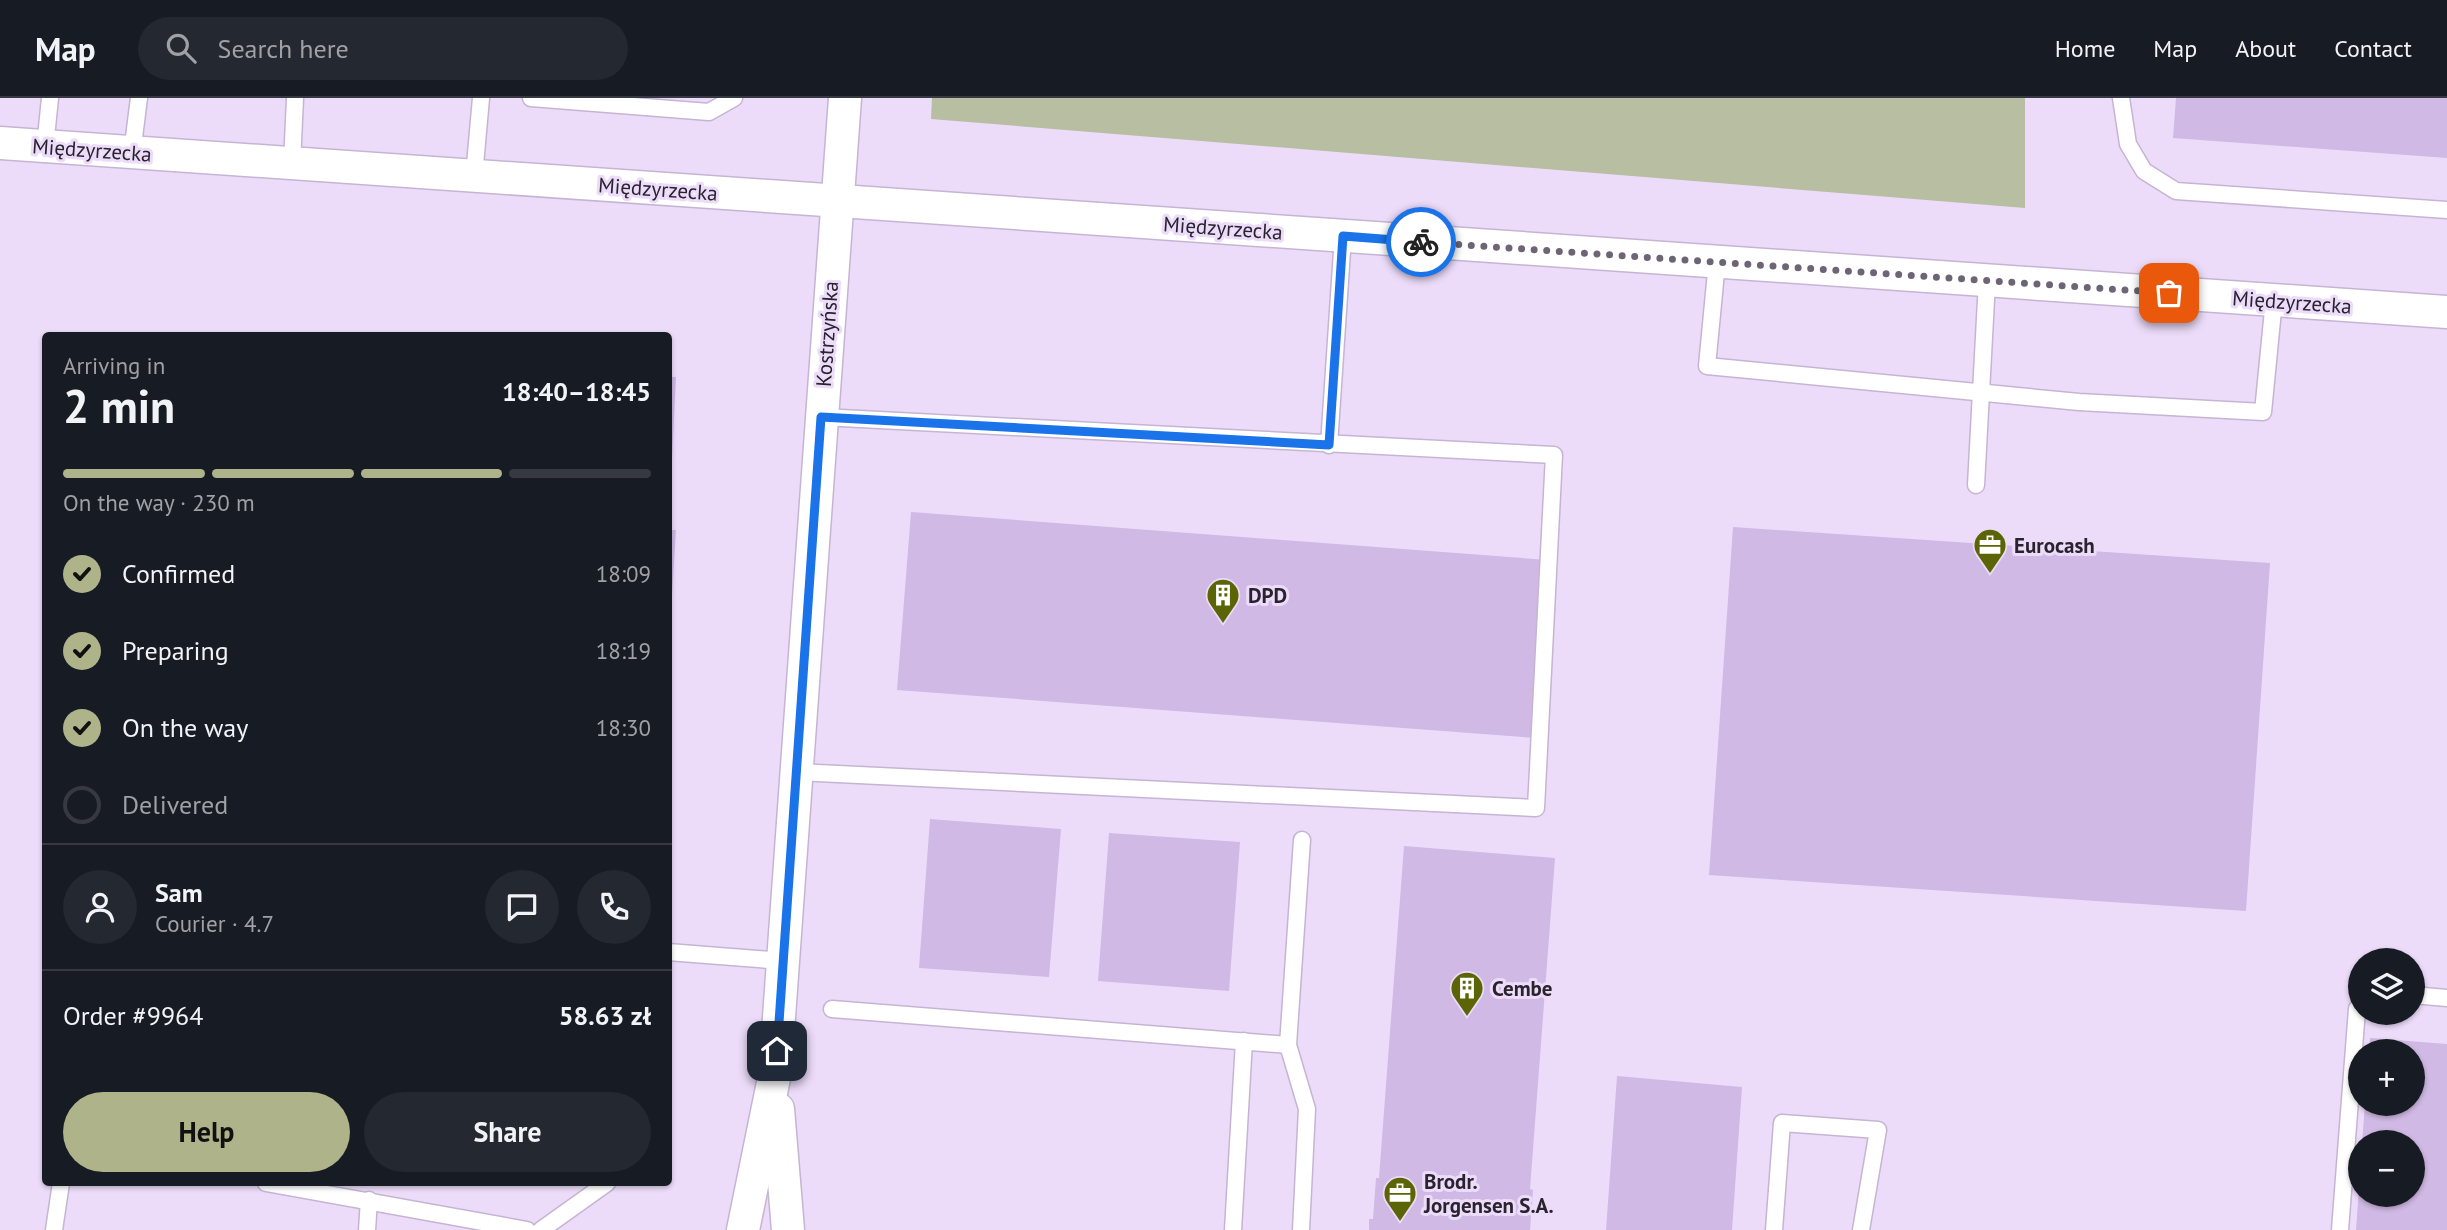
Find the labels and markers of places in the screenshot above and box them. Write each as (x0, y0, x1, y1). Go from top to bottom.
pin (2139, 263, 2199, 323)
office icon: Eurocash (1971, 526, 2009, 575)
place label: Eurocash (2014, 532, 2095, 559)
building icon: DPD (1204, 576, 1242, 625)
place label: DPD (1248, 582, 1287, 609)
building icon: Cembe (1448, 969, 1486, 1018)
place label: Cembe (1492, 975, 1552, 1002)
pin (747, 1021, 807, 1081)
place label: Brodr. Jorgensen S.A. (1423, 1168, 1554, 1219)
office icon: Brodr. Jorgensen S.A. (1381, 1174, 1419, 1223)

